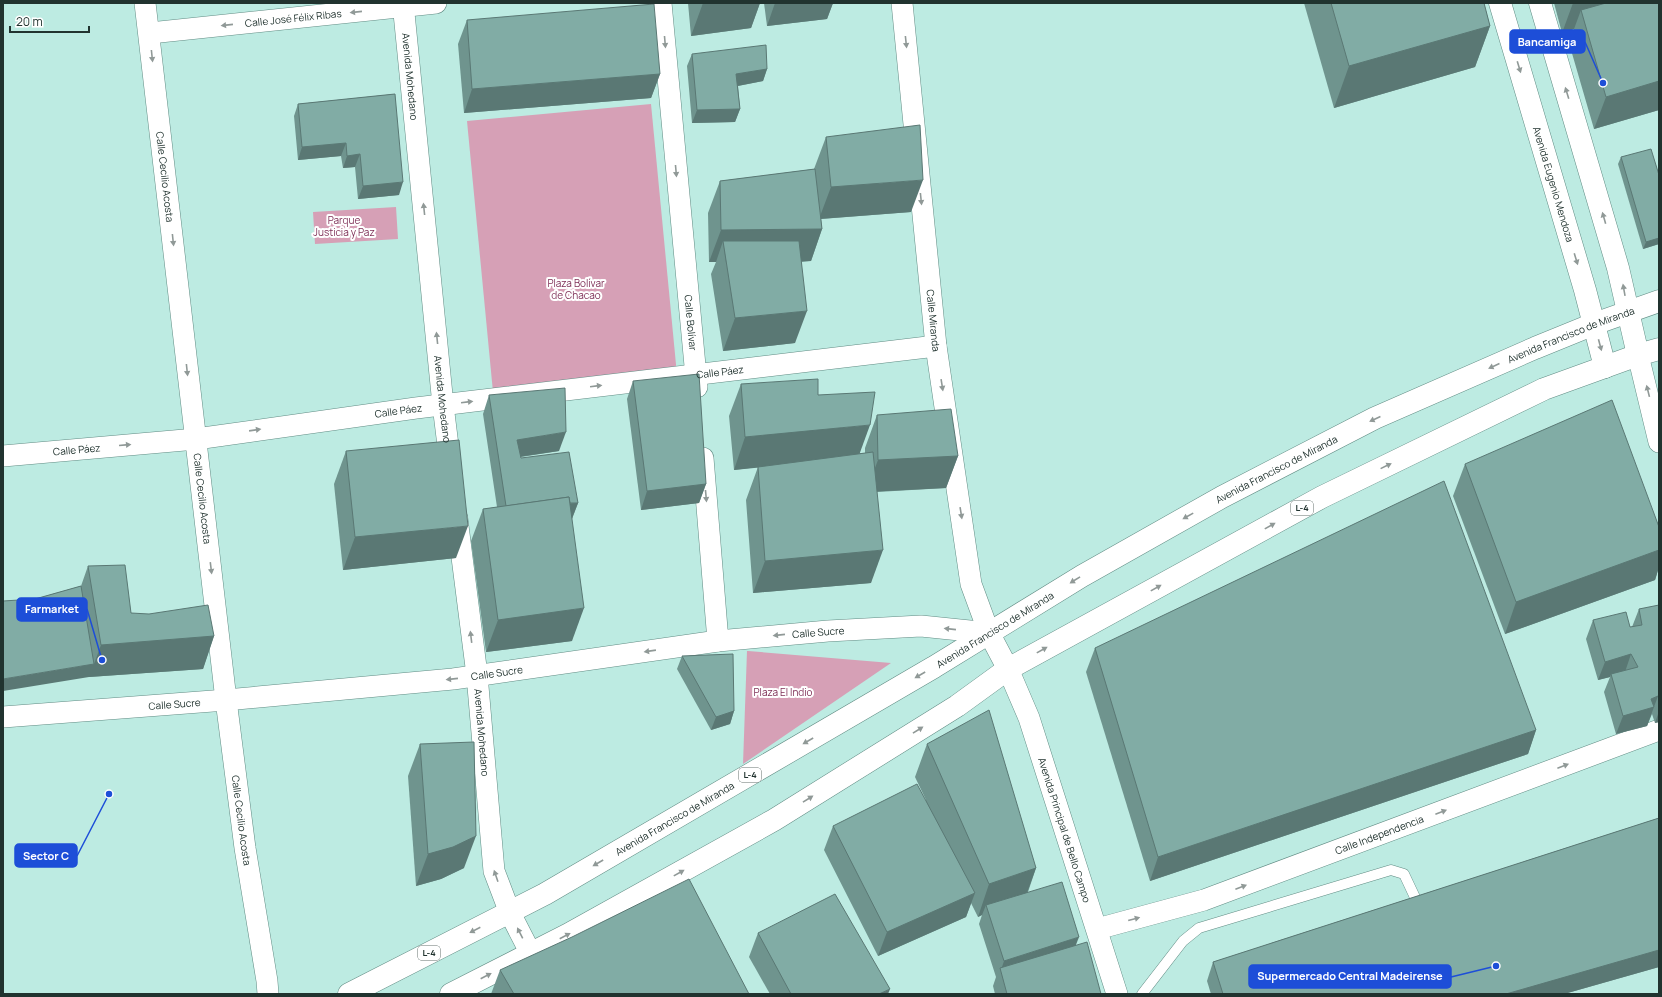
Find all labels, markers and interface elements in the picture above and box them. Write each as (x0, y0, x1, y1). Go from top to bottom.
street label: Calle José Félix Ribas (244, 6, 342, 30)
scale bar (10, 8, 89, 34)
one-way arrow (350, 9, 362, 15)
text: 20 m (16, 13, 43, 30)
one-way arrow (220, 22, 233, 29)
callout: Bancamiga (1510, 30, 1585, 53)
street label: Avenida Mohedano (399, 32, 422, 121)
text: Bancamiga (1518, 34, 1576, 49)
one-way arrow (661, 36, 668, 48)
one-way arrow (902, 36, 909, 48)
one-way arrow (149, 49, 155, 62)
one-way arrow (1516, 61, 1522, 73)
one-way arrow (1564, 87, 1570, 99)
street label: Avenida Eugenio Mendoza (1530, 125, 1577, 244)
street label: Calle Cecilio Acosta (153, 131, 177, 223)
one-way arrow (673, 165, 680, 177)
one-way arrow (918, 193, 924, 205)
one-way arrow (420, 203, 427, 215)
one-way arrow (1601, 211, 1607, 223)
park label: Parque Justicia y Paz (313, 213, 375, 239)
one-way arrow (170, 234, 176, 246)
one-way arrow (1573, 253, 1579, 265)
park label: Plaza Bolívar de Chacao (547, 276, 605, 302)
one-way arrow (1620, 284, 1626, 296)
street label: Calle Miranda (923, 289, 944, 352)
street label: Calle Bolívar (681, 294, 701, 352)
street label: Avenida Francisco de Miranda (1505, 303, 1636, 366)
one-way arrow (433, 332, 440, 344)
one-way arrow (1597, 340, 1603, 352)
street label: Avenida Mohedano (431, 355, 455, 444)
street label: Calle Páez (695, 362, 744, 382)
one-way arrow (1488, 363, 1499, 369)
one-way arrow (184, 364, 191, 376)
one-way arrow (939, 379, 945, 391)
one-way arrow (590, 383, 602, 389)
one-way arrow (1644, 384, 1650, 397)
one-way arrow (461, 399, 473, 405)
street label: Calle Páez (374, 400, 423, 421)
one-way arrow (1369, 416, 1381, 422)
one-way arrow (249, 427, 261, 433)
street label: Avenida Francisco de Miranda (1213, 432, 1340, 506)
street label: Calle Páez (52, 440, 101, 459)
one-way arrow (119, 442, 132, 448)
street label: Calle Cecilio Acosta (190, 453, 215, 545)
one-way arrow (1380, 463, 1391, 469)
one-way arrow (703, 490, 710, 503)
road number: L-4 (1291, 501, 1313, 515)
one-way arrow (958, 507, 964, 519)
one-way arrow (1182, 513, 1194, 520)
one-way arrow (1264, 522, 1276, 529)
one-way arrow (208, 562, 214, 574)
one-way arrow (1069, 577, 1081, 584)
one-way arrow (1150, 584, 1162, 591)
street label: Avenida Francisco de Miranda (934, 588, 1056, 671)
callout: Farmarket (17, 598, 87, 621)
text: Farmarket (25, 601, 79, 616)
street label: Calle Sucre (792, 623, 845, 641)
one-way arrow (944, 626, 956, 632)
one-way arrow (468, 631, 474, 643)
one-way arrow (773, 632, 785, 639)
one-way arrow (1036, 647, 1048, 653)
one-way arrow (644, 648, 656, 654)
street label: Calle Sucre (470, 662, 524, 683)
one-way arrow (914, 672, 926, 679)
one-way arrow (445, 676, 458, 682)
park label: Plaza El Indio (754, 685, 813, 699)
street label: Avenida Mohedano (471, 688, 493, 777)
street label: Calle Sucre (148, 695, 201, 713)
one-way arrow (912, 727, 924, 734)
one-way arrow (802, 738, 814, 745)
street label: Avenida Principal de Bello Campo (1035, 756, 1094, 904)
one-way arrow (1557, 762, 1569, 768)
road number: L-4 (739, 768, 761, 782)
street label: Calle Cecilio Acosta (229, 774, 255, 867)
street label: Avenida Francisco de Miranda (612, 778, 737, 859)
one-way arrow (802, 795, 813, 803)
one-way arrow (1435, 808, 1447, 814)
street label: Calle Independencia (1333, 812, 1426, 857)
callout: Sector C (15, 844, 77, 867)
text: Sector C (23, 848, 69, 863)
one-way arrow (592, 859, 604, 866)
one-way arrow (673, 869, 685, 876)
one-way arrow (493, 870, 499, 882)
one-way arrow (1235, 883, 1247, 889)
one-way arrow (1128, 916, 1141, 922)
one-way arrow (469, 927, 481, 933)
one-way arrow (517, 927, 523, 939)
one-way arrow (560, 933, 571, 940)
road number: L-4 (418, 946, 440, 960)
callout: Supermercado Central Madeirense (1249, 965, 1451, 988)
text: Supermercado Central Madeirense (1257, 968, 1443, 983)
one-way arrow (480, 973, 492, 980)

